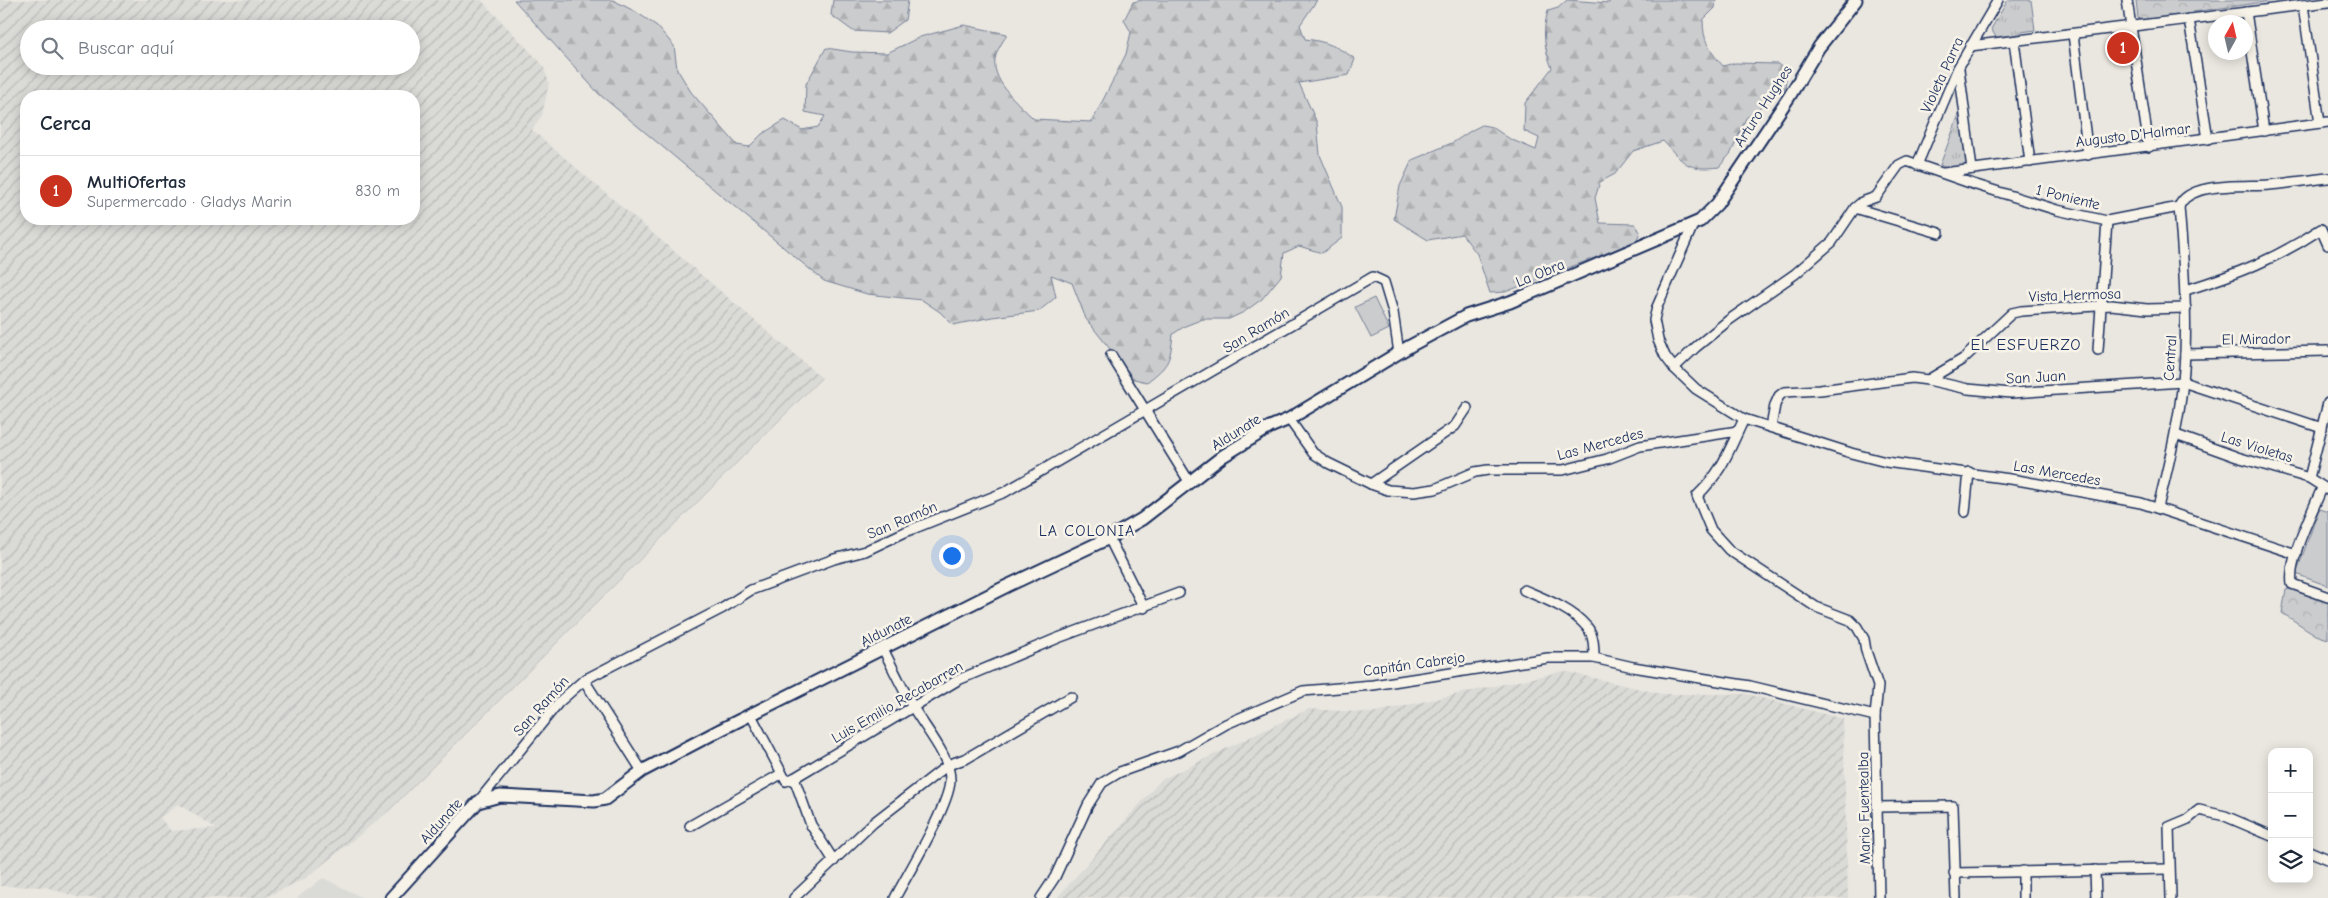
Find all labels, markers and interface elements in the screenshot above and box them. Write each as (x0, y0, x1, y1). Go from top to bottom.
north arrow (2208, 15, 2253, 60)
search box (20, 20, 420, 75)
pin: 1 (2107, 29, 2139, 67)
icon: search (38, 34, 66, 62)
street label: Violeta Parra (1917, 34, 1967, 116)
text: Buscar aquí (78, 37, 174, 59)
street label: Arturo Hughes (1730, 62, 1796, 150)
text: Cerca (40, 111, 91, 135)
street label: Augusto D'Halmar (2075, 119, 2191, 151)
text: MultiOfertas (87, 171, 186, 193)
street label: 1 Poniente (2034, 180, 2102, 214)
text: 1 (53, 182, 59, 200)
text: 830 m (355, 182, 400, 200)
text: Supermercado · Gladys Marin (87, 193, 292, 211)
street label: La Obra (1513, 255, 1567, 291)
street label: Vista Hermosa (2028, 284, 2122, 306)
street label: San Ramón (1219, 303, 1293, 357)
street label: El Mirador (2222, 329, 2290, 349)
street label: Central (2159, 334, 2181, 382)
district label: EL ESFUERZO (1970, 336, 2082, 354)
street label: San Juan (2006, 366, 2066, 388)
street label: Aldunate (1208, 410, 1265, 454)
street label: Las Mercedes (1555, 424, 1645, 464)
street label: Las Violetas (2219, 428, 2295, 466)
street label: Las Mercedes (2012, 456, 2102, 490)
street label: San Ramón (864, 497, 940, 543)
district label: LA COLONIA (1039, 522, 1135, 540)
your location (939, 543, 965, 569)
street label: Aldunate (857, 609, 915, 651)
street label: Capitán Cabrejo (1362, 648, 1466, 680)
street label: Luis Emilio Recabarren (828, 657, 966, 747)
street label: San Ramón (509, 672, 573, 740)
map controls (2268, 748, 2313, 883)
button: + (2268, 748, 2313, 793)
street label: Mario Fuentealba (1854, 751, 1874, 865)
button: − (2268, 793, 2313, 838)
street label: Aldunate (416, 794, 466, 847)
button: layers (2268, 838, 2313, 883)

